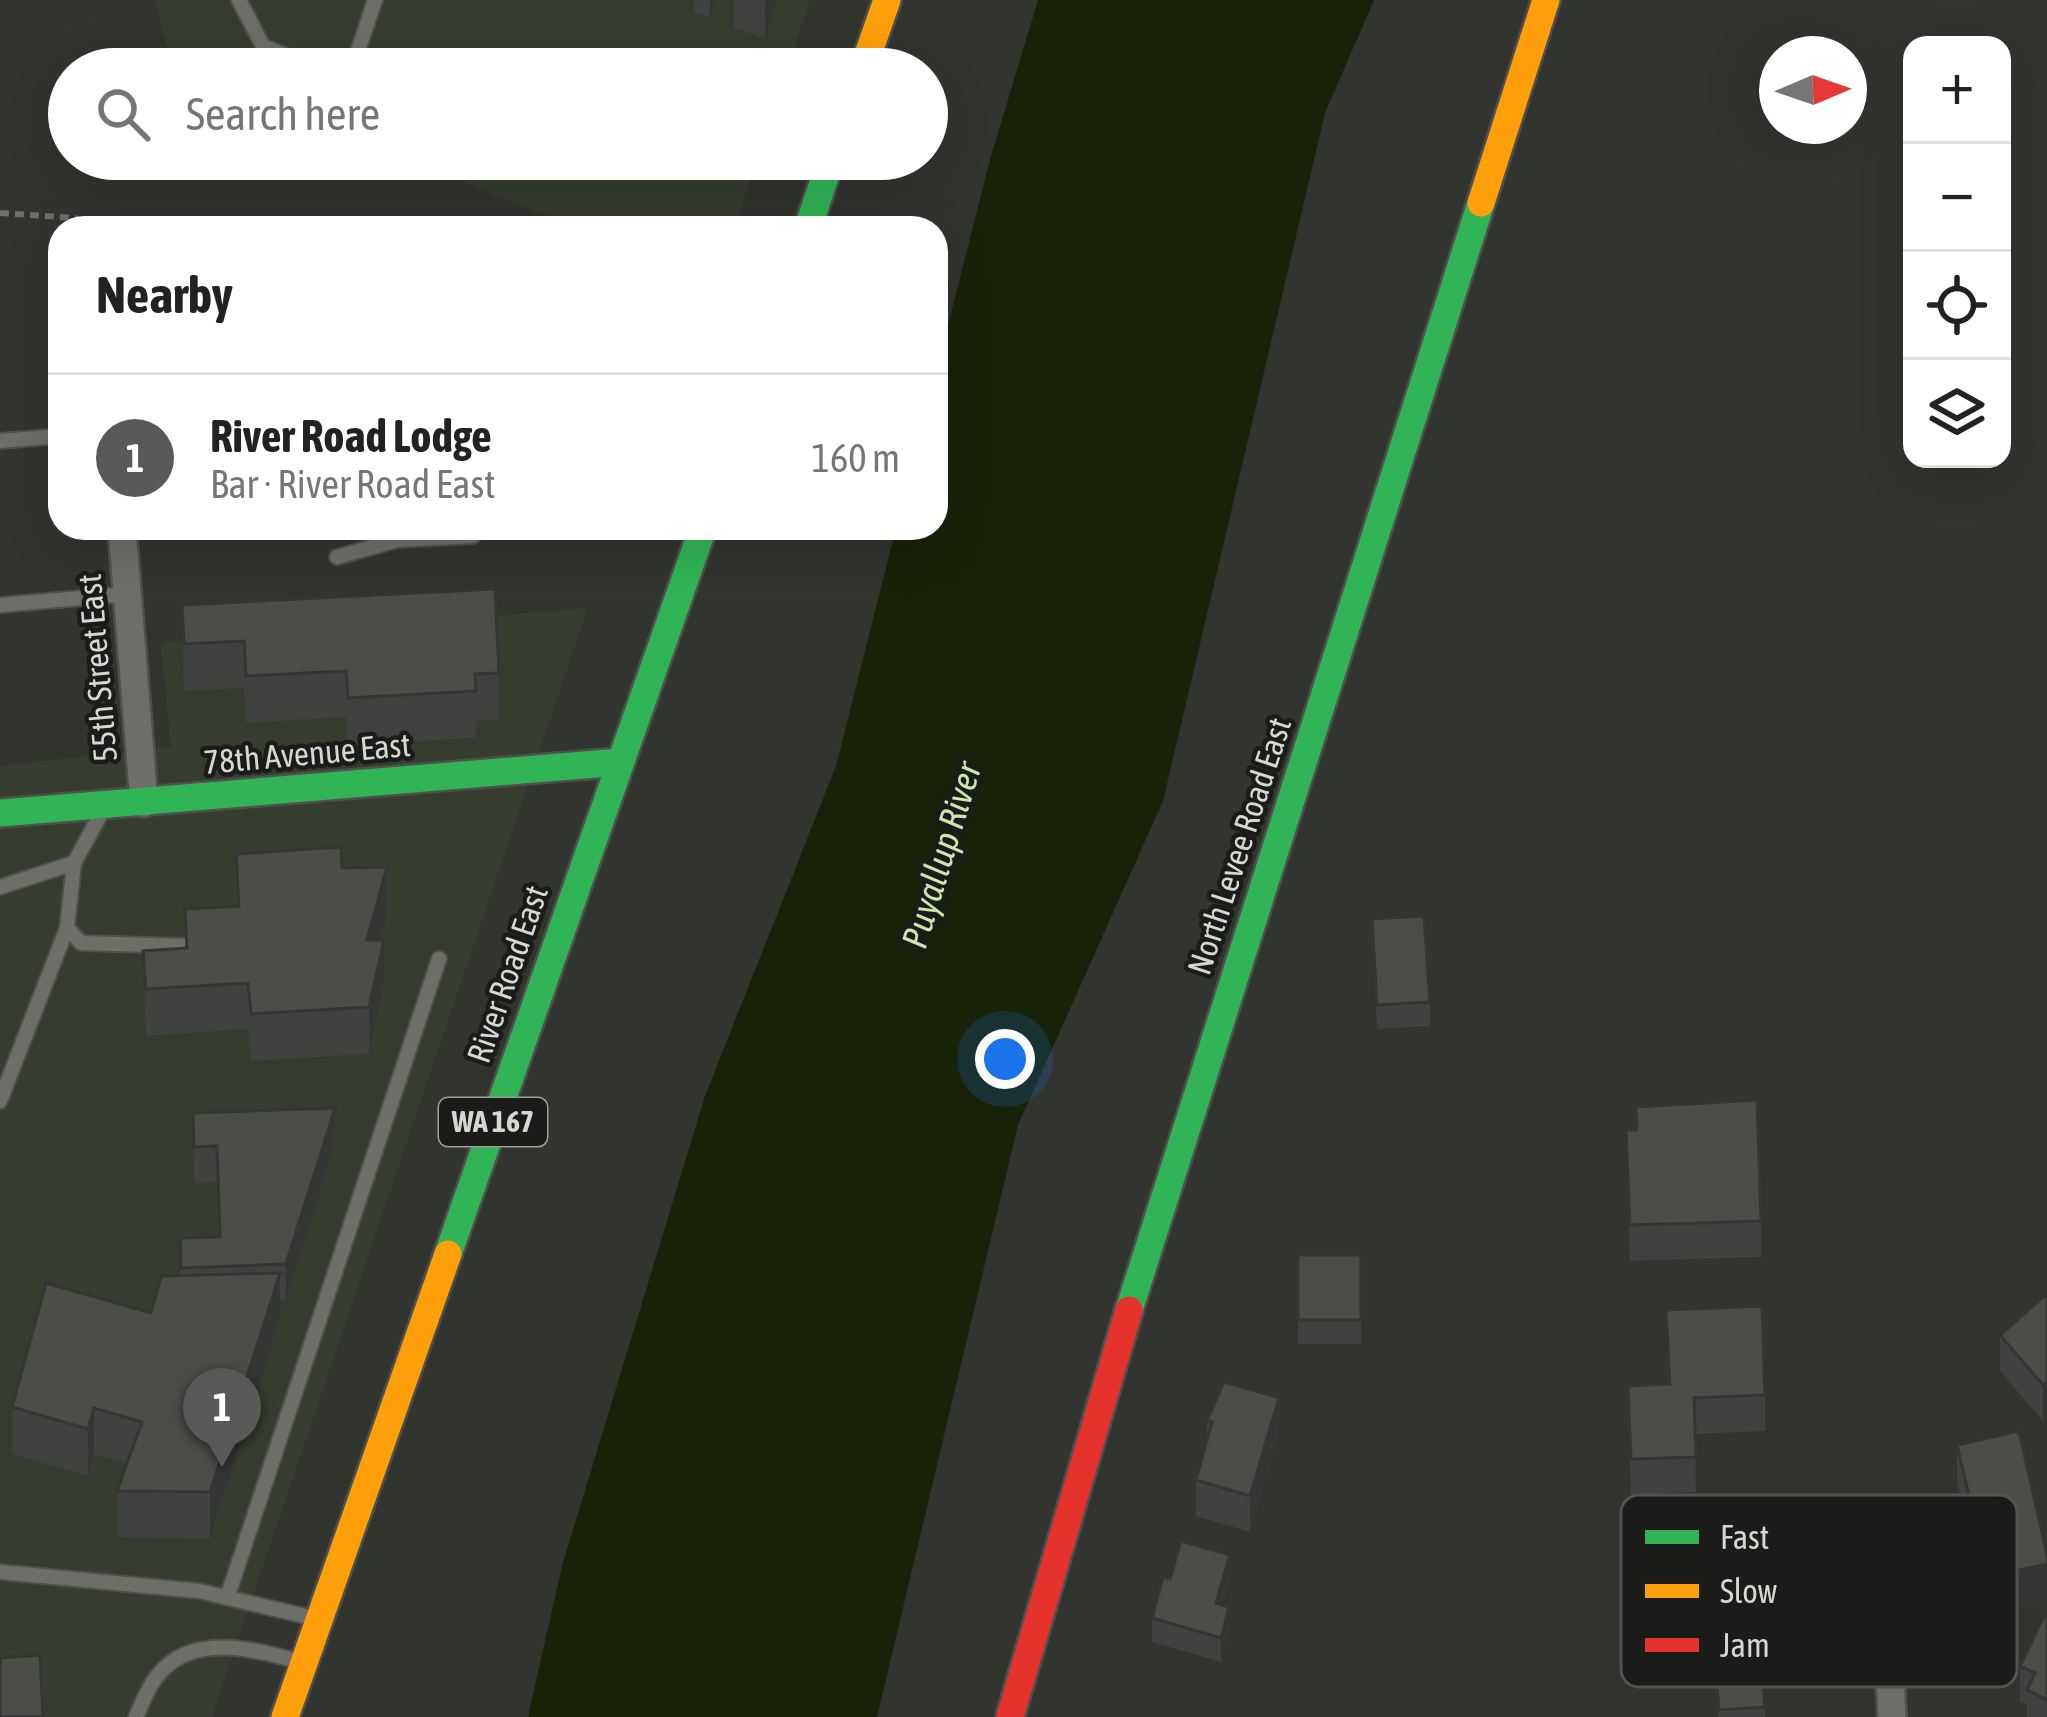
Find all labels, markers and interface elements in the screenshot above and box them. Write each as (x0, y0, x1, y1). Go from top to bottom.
north arrow (1759, 36, 1867, 144)
map controls (1903, 36, 2011, 468)
button: + (1903, 36, 2011, 144)
search box (48, 48, 948, 180)
icon: search (90, 81, 156, 147)
text: Search here (186, 88, 380, 140)
button: − (1903, 144, 2011, 252)
button: locate (1903, 252, 2011, 360)
text: Nearby (96, 265, 233, 324)
button: layers (1903, 360, 2011, 468)
text: River Road Lodge (210, 410, 492, 462)
text: 1 (126, 436, 144, 480)
text: 160 m (812, 436, 900, 480)
text: Bar · River Road East (210, 462, 495, 506)
street label: 55th Street East (70, 572, 124, 764)
street label: North Levee Road East (1180, 713, 1298, 979)
street label: 78th Avenue East (202, 725, 412, 781)
water label: Puyallup River (893, 756, 990, 953)
street label: River Road East (459, 881, 555, 1067)
your location (975, 1029, 1035, 1089)
road number: WA 167 (439, 1098, 547, 1146)
pin: 1 (183, 1368, 261, 1467)
legend (1621, 1495, 2017, 1687)
text: Fast (1720, 1518, 1769, 1556)
text: Slow (1720, 1572, 1777, 1610)
text: Jam (1720, 1626, 1770, 1664)

